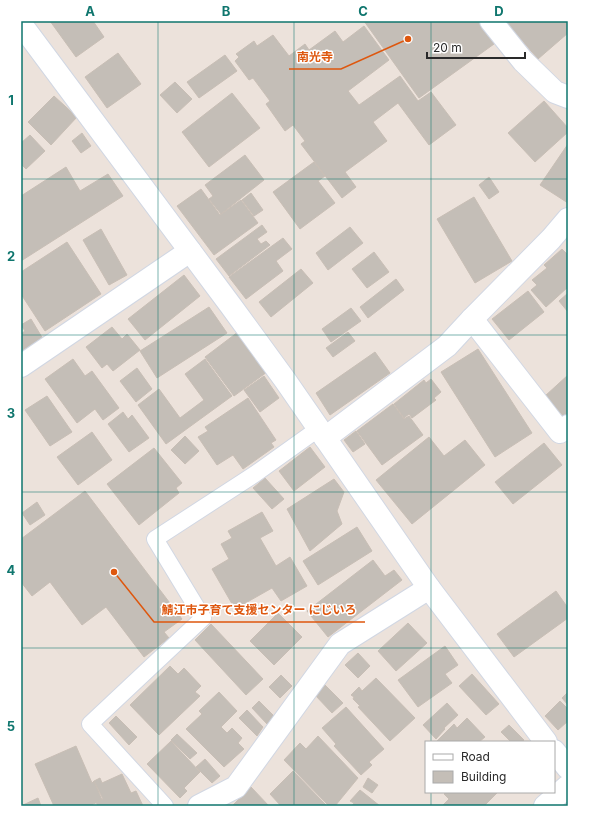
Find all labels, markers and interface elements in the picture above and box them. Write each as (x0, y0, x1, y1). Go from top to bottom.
text: A (85, 3, 95, 19)
text: B (222, 3, 231, 19)
text: C (358, 3, 368, 19)
text: D (494, 3, 504, 19)
scale bar (427, 34, 525, 60)
text: 20 m (433, 40, 462, 55)
callout: 南光寺 (289, 45, 341, 69)
text: 南光寺 (297, 49, 333, 64)
text: 1 (8, 92, 14, 108)
text: 2 (7, 248, 15, 264)
text: 3 (7, 405, 15, 421)
text: 4 (7, 562, 16, 578)
callout: 鯖江市子育て支援センター にじいろ (154, 598, 365, 622)
text: 鯖江市子育て支援センター にじいろ (162, 602, 356, 617)
text: 5 (7, 718, 15, 734)
legend (425, 741, 555, 793)
text: Road (461, 749, 490, 764)
text: Building (461, 769, 506, 784)

